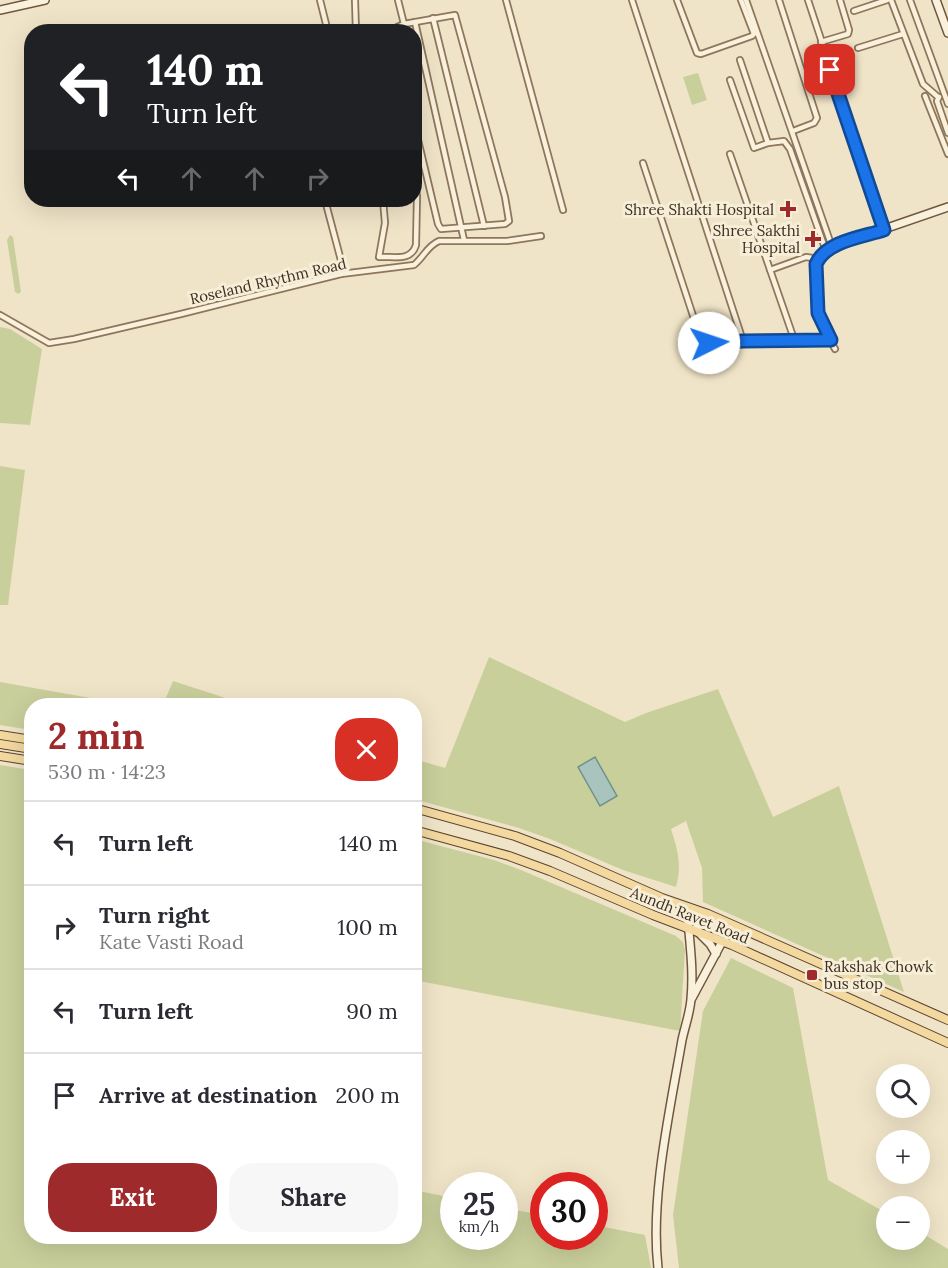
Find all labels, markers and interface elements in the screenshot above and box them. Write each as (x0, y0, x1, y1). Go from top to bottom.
text: 140 m (147, 43, 263, 97)
pin (804, 44, 855, 95)
icon: left (48, 48, 126, 126)
icon: arrive (813, 53, 846, 86)
text: Turn left (147, 96, 257, 130)
icon: left (112, 162, 145, 195)
icon: ahead (175, 162, 208, 195)
icon: ahead (238, 162, 271, 195)
icon: right (301, 162, 334, 195)
place label: Shree Shakti Hospital (625, 200, 774, 219)
marker: Shree Shakti Hospital (779, 200, 797, 218)
place label: Shree Sakthi Hospital (713, 221, 800, 257)
marker: Shree Sakthi Hospital (804, 230, 822, 248)
street label: Roseland Rhythm Road (188, 254, 348, 308)
position arrow (677, 311, 741, 375)
text: 2 min (48, 713, 145, 759)
button: close (335, 718, 398, 781)
text: 530 m · 14:23 (48, 759, 166, 784)
icon: left (48, 827, 81, 860)
text: Turn left (99, 829, 193, 857)
text: 140 m (339, 829, 398, 857)
street label: Aundh Ravet Road (627, 882, 752, 947)
text: Turn right (99, 901, 210, 929)
icon: right (48, 911, 81, 944)
text: 100 m (337, 913, 398, 941)
text: Kate Vasti Road (99, 929, 244, 954)
place label: Rakshak Chowk bus stop (824, 957, 933, 993)
marker: Rakshak Chowk bus stop (805, 968, 819, 982)
icon: left (48, 995, 81, 1028)
text: Turn left (99, 997, 193, 1025)
text: 90 m (346, 997, 398, 1025)
map controls (876, 1064, 930, 1250)
button: search (876, 1064, 930, 1118)
icon: arrive (48, 1079, 81, 1112)
text: Arrive at destination (99, 1081, 317, 1109)
text: 200 m (335, 1081, 400, 1109)
button: + (876, 1130, 930, 1184)
button: Exit (48, 1163, 217, 1232)
button: Share (229, 1163, 398, 1232)
speed limit sign: 30 (530, 1172, 608, 1250)
text: 25 (463, 1185, 495, 1223)
button: − (876, 1196, 930, 1250)
text: km/h (459, 1217, 499, 1236)

